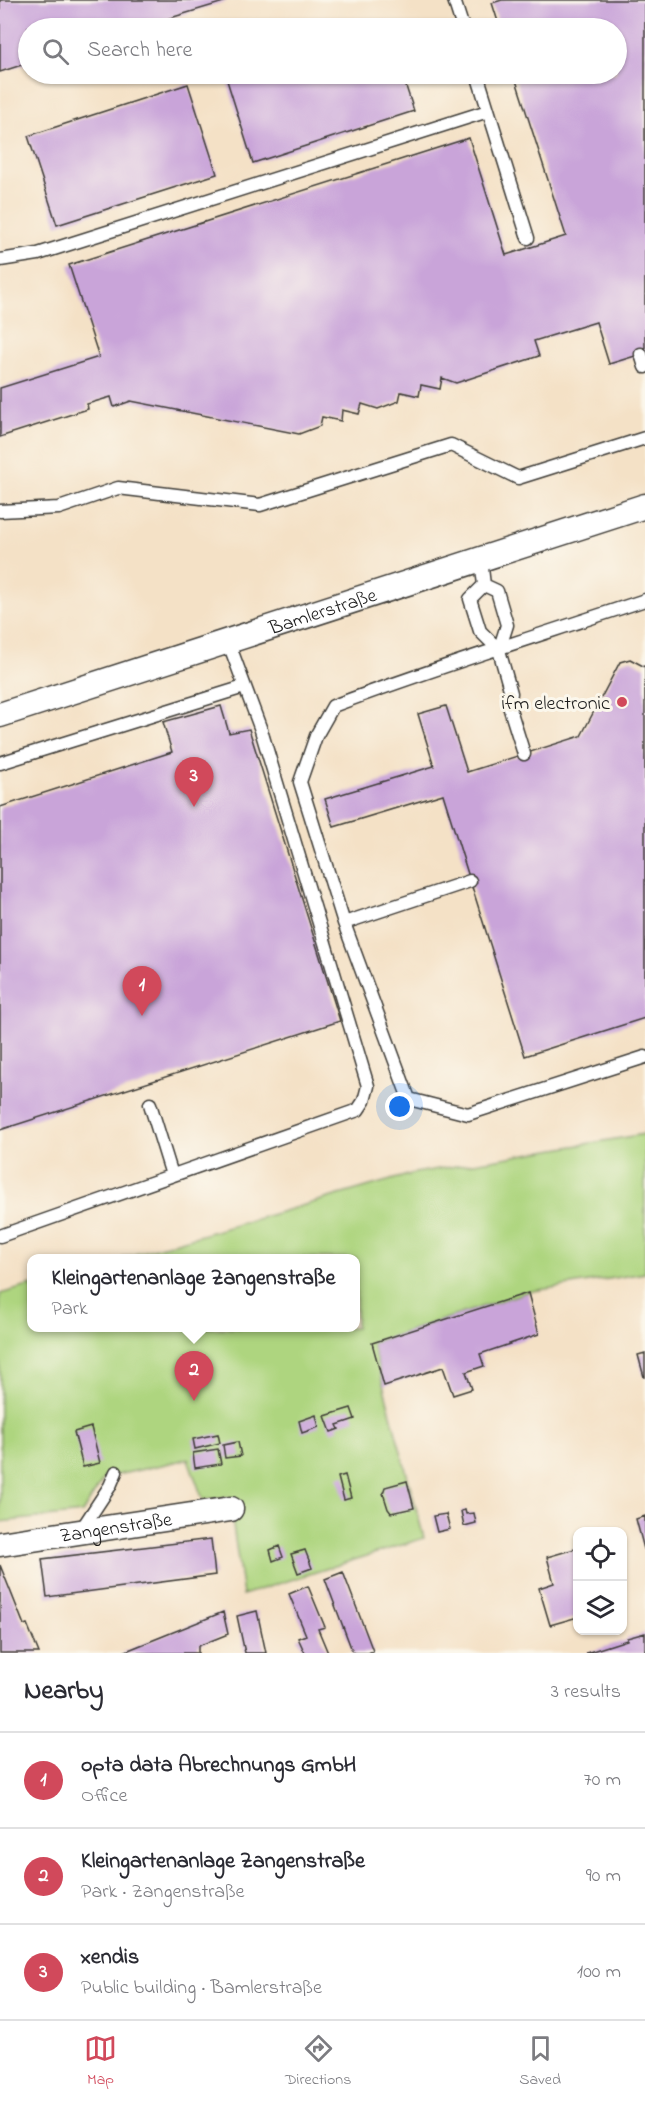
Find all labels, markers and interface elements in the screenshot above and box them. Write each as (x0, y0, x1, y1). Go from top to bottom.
search box (18, 18, 627, 84)
icon: search (39, 35, 72, 68)
text: Search here (87, 35, 192, 67)
street label: Bamlerstraße (265, 582, 381, 644)
place label: ifm electronic (501, 690, 610, 719)
marker: ifm electronic (615, 695, 629, 709)
pin: 3 (174, 758, 214, 807)
pin: 1 (122, 966, 162, 1016)
your location (385, 1092, 414, 1121)
popup (27, 1254, 360, 1332)
text: Kleingartenanlage Zangenstraße (52, 1263, 335, 1295)
text: Park (52, 1295, 88, 1324)
pin: 2 (174, 1352, 214, 1401)
street label: Zangenstraße (58, 1506, 174, 1552)
map controls (573, 1527, 627, 1635)
button: locate (573, 1527, 627, 1581)
button: layers (573, 1581, 627, 1635)
text: Nearby (24, 1673, 103, 1711)
text: 3 results (551, 1678, 621, 1707)
text: opta data Abrechnungs GmbH (81, 1750, 356, 1782)
text: 1 (40, 1766, 47, 1795)
text: 70 m (584, 1766, 621, 1795)
text: Office (81, 1782, 127, 1811)
text: Kleingartenanlage Zangenstraße (81, 1846, 365, 1878)
text: 2 (39, 1862, 48, 1891)
text: 90 m (586, 1862, 621, 1891)
text: Park · Zangenstraße (81, 1878, 245, 1907)
text: xendis (81, 1942, 139, 1974)
text: 3 (39, 1958, 48, 1987)
text: 100 m (577, 1958, 621, 1987)
text: Public building · Bamlerstraße (81, 1974, 322, 2003)
tab: Map (84, 2032, 117, 2092)
tab: Directions (285, 2032, 351, 2092)
tab: Saved (519, 2032, 561, 2092)

